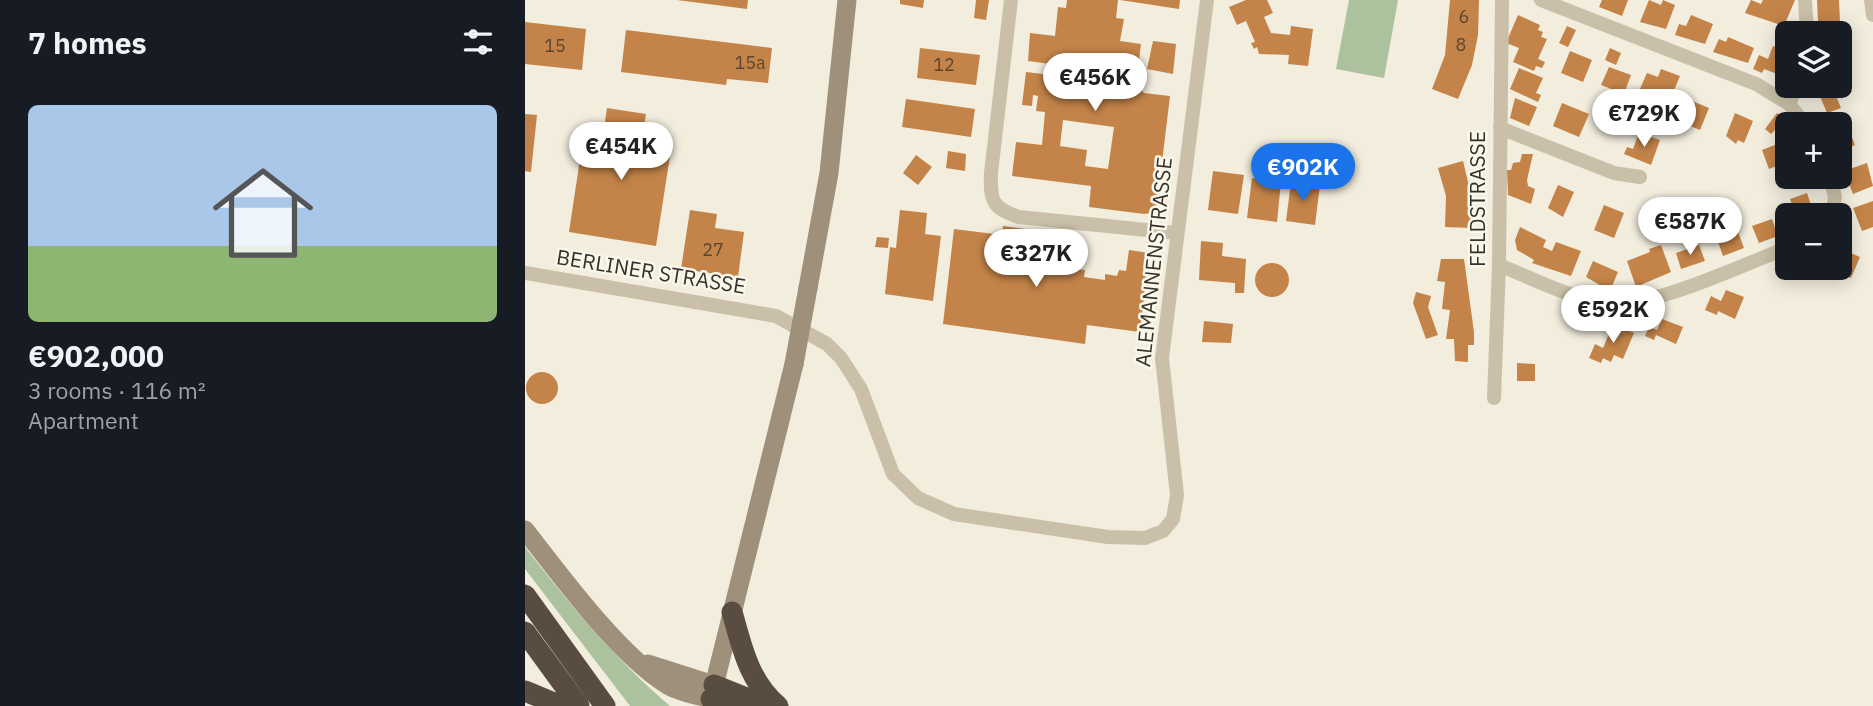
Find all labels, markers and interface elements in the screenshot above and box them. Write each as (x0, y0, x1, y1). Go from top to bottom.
house number: 6 (1459, 5, 1469, 28)
map controls (1775, 21, 1852, 280)
button: layers (1775, 21, 1852, 98)
text: 7 homes (28, 23, 147, 62)
icon: filters (459, 23, 497, 61)
house number: 8 (1456, 33, 1466, 56)
house number: 15 (544, 34, 566, 57)
house number: 15a (734, 51, 766, 74)
house number: 12 (933, 53, 955, 76)
pin: €456K (1046, 54, 1144, 113)
text: €456K (1059, 61, 1131, 91)
pin: €729K (1595, 90, 1693, 149)
text: €729K (1608, 97, 1680, 127)
button: + (1775, 112, 1852, 189)
pin: €454K (572, 122, 670, 182)
text: €454K (585, 130, 657, 160)
street label: FELDSTRASSE (1463, 131, 1491, 267)
pin: €902K (1254, 144, 1352, 203)
icon: home (200, 150, 326, 276)
text: €902K (1267, 151, 1339, 181)
street label: ALEMANNENSTRASSE (1128, 156, 1178, 368)
pin: €587K (1641, 198, 1739, 257)
button: − (1775, 203, 1852, 280)
text: €587K (1654, 205, 1726, 235)
pin: €327K (987, 230, 1085, 289)
text: €327K (1000, 237, 1072, 267)
house number: 27 (702, 238, 724, 261)
street label: BERLINER STRASSE (555, 242, 748, 300)
pin: €592K (1564, 286, 1662, 345)
text: €592K (1577, 293, 1649, 323)
text: €902,000 (28, 336, 164, 375)
text: 3 rooms · 116 m² (28, 375, 206, 405)
text: Apartment (28, 405, 139, 435)

